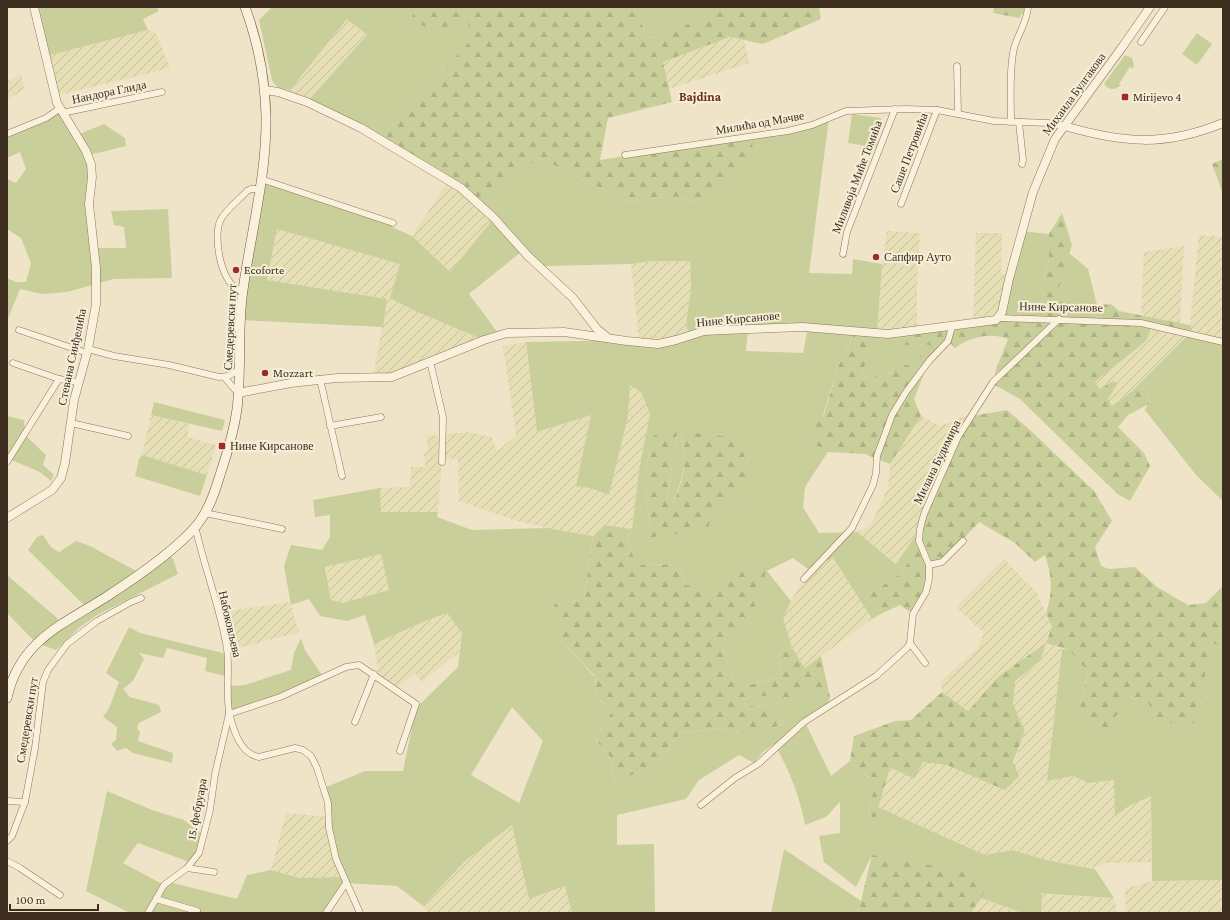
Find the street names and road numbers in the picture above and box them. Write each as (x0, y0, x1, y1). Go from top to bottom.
street label: Михаила Булгакова (1039, 49, 1109, 138)
street label: Нандора Глида (70, 77, 148, 107)
street label: Милића од Мачве (715, 108, 805, 138)
street label: Саше Петровића (887, 110, 931, 195)
street label: Миливоја Миће Томића (829, 118, 885, 236)
street label: Смедеревски пут (221, 283, 239, 371)
street label: Нине Кирсанове (1019, 299, 1103, 315)
street label: Стевана Синђелића (55, 306, 89, 407)
street label: Нине Кирсанове (696, 308, 780, 330)
street label: Милана Будимира (911, 417, 964, 506)
street label: Набоковљева (216, 589, 245, 659)
street label: Смедеревски пут (13, 675, 41, 764)
street label: 15. фебруара (184, 777, 210, 841)

